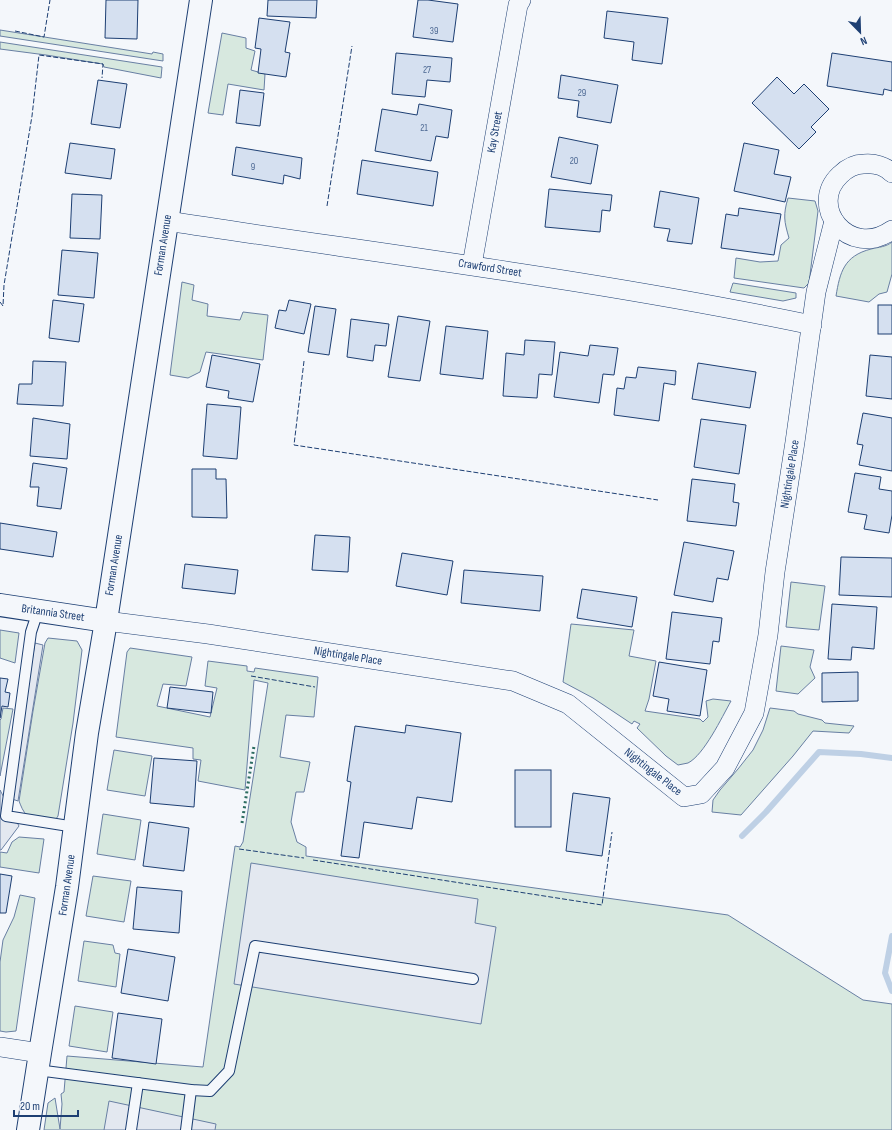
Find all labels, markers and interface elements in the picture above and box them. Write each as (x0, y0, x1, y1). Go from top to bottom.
north arrow (840, 12, 880, 52)
house number: 39 (430, 25, 438, 37)
text: N (858, 34, 869, 48)
house number: 27 (423, 64, 431, 76)
house number: 29 (578, 87, 586, 99)
street label: Kay Street (484, 110, 506, 154)
house number: 21 (420, 122, 428, 134)
house number: 20 (570, 155, 578, 167)
house number: 9 (251, 161, 255, 173)
street label: Forman Avenue (151, 213, 175, 277)
street label: Crawford Street (457, 256, 523, 280)
street label: Nightingale Place (777, 439, 803, 509)
street label: Forman Avenue (102, 533, 126, 597)
street label: Britannia Street (20, 601, 86, 625)
street label: Nightingale Place (313, 643, 383, 669)
street label: Nightingale Place (621, 745, 685, 799)
street label: Forman Avenue (55, 853, 79, 917)
scale bar (14, 1092, 78, 1118)
text: 20 m (20, 1099, 40, 1114)

